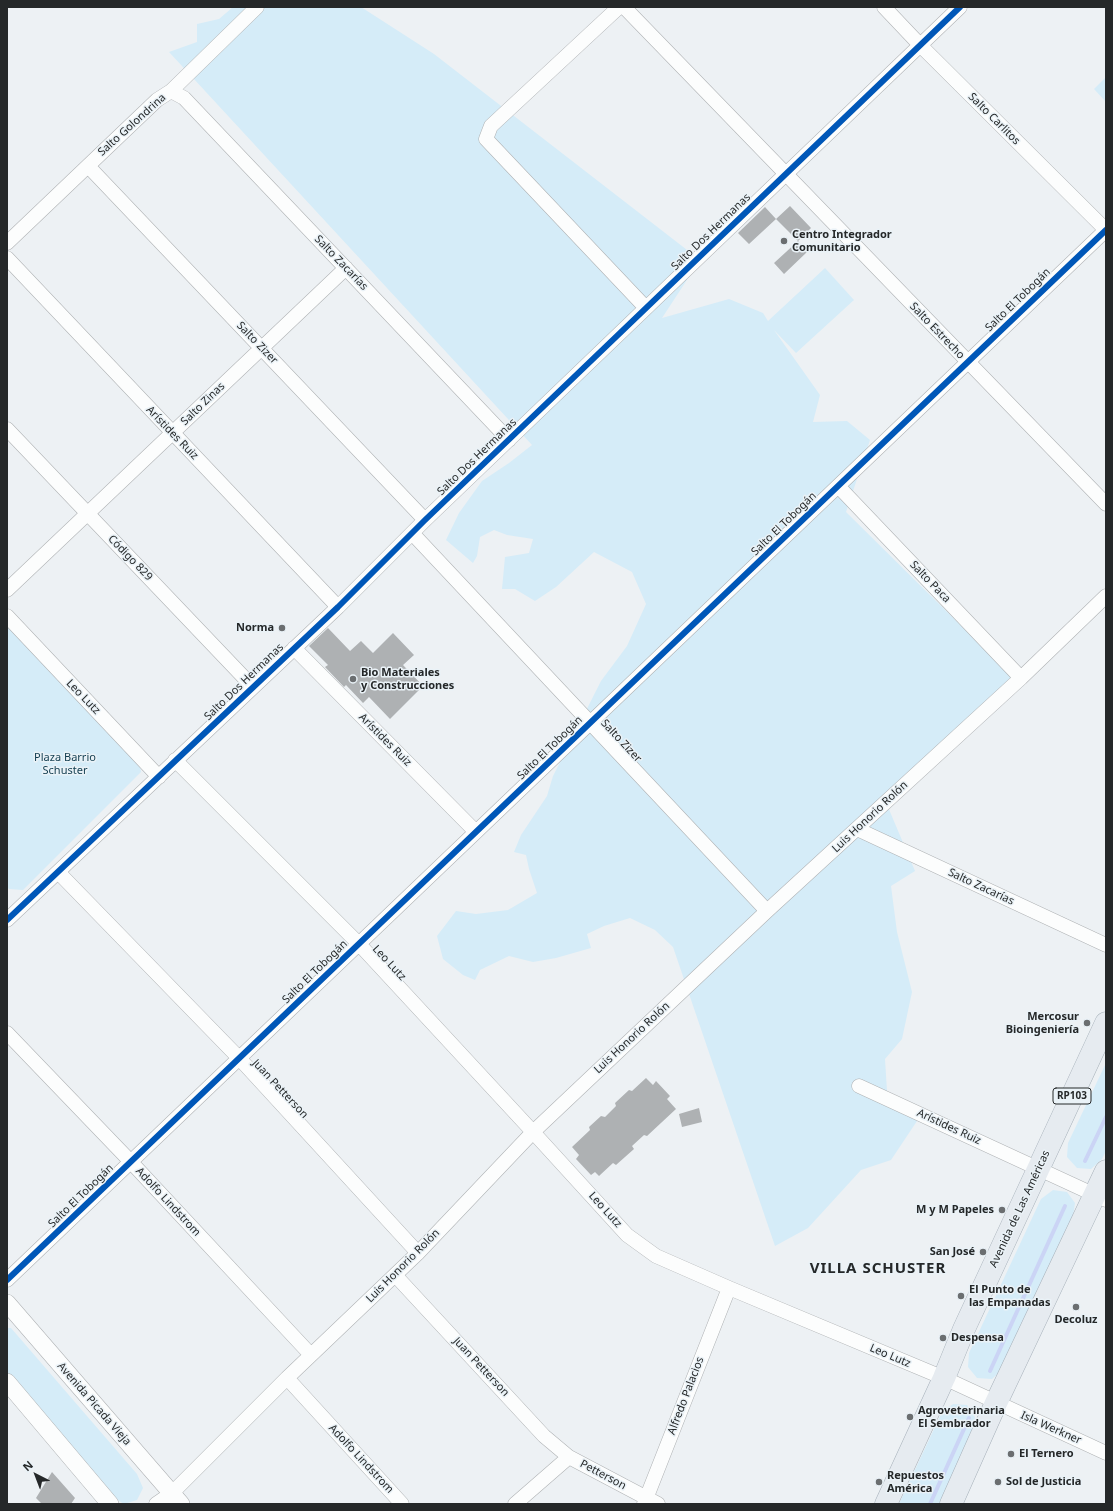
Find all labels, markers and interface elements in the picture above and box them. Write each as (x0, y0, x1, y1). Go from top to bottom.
street label: Salto Carlitos (965, 90, 1023, 148)
street label: Salto Golondrina (95, 91, 169, 159)
street label: Salto Dos Hermanas (669, 191, 753, 273)
place label: Centro Integrador Comunitario (792, 228, 892, 254)
street label: Salto Zacarías (311, 233, 371, 293)
marker: Centro Integrador Comunitario (779, 236, 789, 246)
street label: Salto El Tobogán (983, 266, 1053, 334)
street label: Salto Estrecho (907, 300, 967, 362)
street label: Salto Zizer (234, 319, 280, 367)
street label: Salto Zinas (178, 380, 228, 428)
street label: Arístides Ruiz (143, 404, 201, 462)
street label: Salto Dos Hermanas (435, 416, 519, 498)
street label: Salto El Tobogán (749, 490, 819, 558)
street label: Código 829 (105, 532, 155, 584)
street label: Salto Paca (907, 558, 953, 606)
place label: Norma (236, 621, 274, 635)
marker: Norma (277, 623, 287, 633)
street label: Salto Dos Hermanas (202, 641, 286, 723)
place label: Bio Materiales y Construcciones (361, 666, 454, 692)
marker: Bio Materiales y Construcciones (348, 674, 358, 684)
street label: Leo Lutz (63, 677, 103, 717)
street label: Arístides Ruiz (356, 711, 414, 769)
street label: Salto El Tobogán (515, 714, 585, 782)
street label: Salto Zizer (598, 717, 644, 765)
park label: Plaza Barrio Schuster (34, 751, 96, 777)
street label: Luis Honorio Rolón (829, 779, 911, 855)
street label: Salto Zacarías (946, 866, 1016, 908)
street label: Salto El Tobogán (280, 938, 350, 1006)
street label: Leo Lutz (369, 943, 409, 983)
street label: Luis Honorio Rolón (591, 1000, 673, 1076)
place label: Mercosur Bioingeniería (1006, 1010, 1079, 1036)
marker: Mercosur Bioingeniería (1082, 1018, 1092, 1028)
street label: Juan Petterson (249, 1057, 311, 1121)
road number: RP103 (1053, 1088, 1091, 1104)
street label: Arístides Ruiz (915, 1106, 983, 1148)
street label: Avenida de Las Américas (987, 1148, 1053, 1270)
street label: Salto El Tobogán (46, 1162, 116, 1230)
street label: Adolfo Lindstrom (133, 1165, 203, 1239)
street label: Leo Lutz (586, 1190, 624, 1230)
place label: M y M Papeles (916, 1203, 994, 1217)
marker: M y M Papeles (997, 1205, 1007, 1215)
street label: Luis Honorio Rolón (364, 1227, 442, 1305)
place label: San José (930, 1245, 975, 1259)
marker: San José (978, 1247, 988, 1257)
district label: VILLA SCHUSTER (810, 1260, 946, 1278)
place label: El Punto de las Empanadas (969, 1283, 1050, 1309)
marker: El Punto de las Empanadas (956, 1291, 966, 1301)
marker: Decoluz (1071, 1302, 1081, 1312)
place label: Decoluz (1054, 1313, 1098, 1327)
place label: Despensa (951, 1331, 1004, 1345)
marker: Despensa (938, 1333, 948, 1343)
street label: Juan Petterson (450, 1335, 512, 1399)
street label: Leo Lutz (868, 1341, 912, 1371)
street label: Alfredo Palacios (665, 1355, 707, 1437)
street label: Avenida Picada Vieja (54, 1360, 134, 1448)
place label: Agroveterinaria El Sembrador (918, 1404, 1005, 1430)
street label: Isla Werkner (1019, 1409, 1083, 1447)
marker: Agroveterinaria El Sembrador (905, 1412, 915, 1422)
street label: Adolfo Lindstrom (326, 1422, 396, 1496)
place label: El Ternero (1019, 1447, 1074, 1461)
marker: El Ternero (1006, 1449, 1016, 1459)
north arrow (16, 1455, 56, 1495)
text: N (19, 1457, 36, 1474)
street label: Petterson (578, 1457, 628, 1493)
place label: Repuestos América (887, 1469, 944, 1495)
place label: Sol de Justicia (1006, 1475, 1081, 1489)
marker: Repuestos América (874, 1477, 884, 1487)
marker: Sol de Justicia (993, 1477, 1003, 1487)

